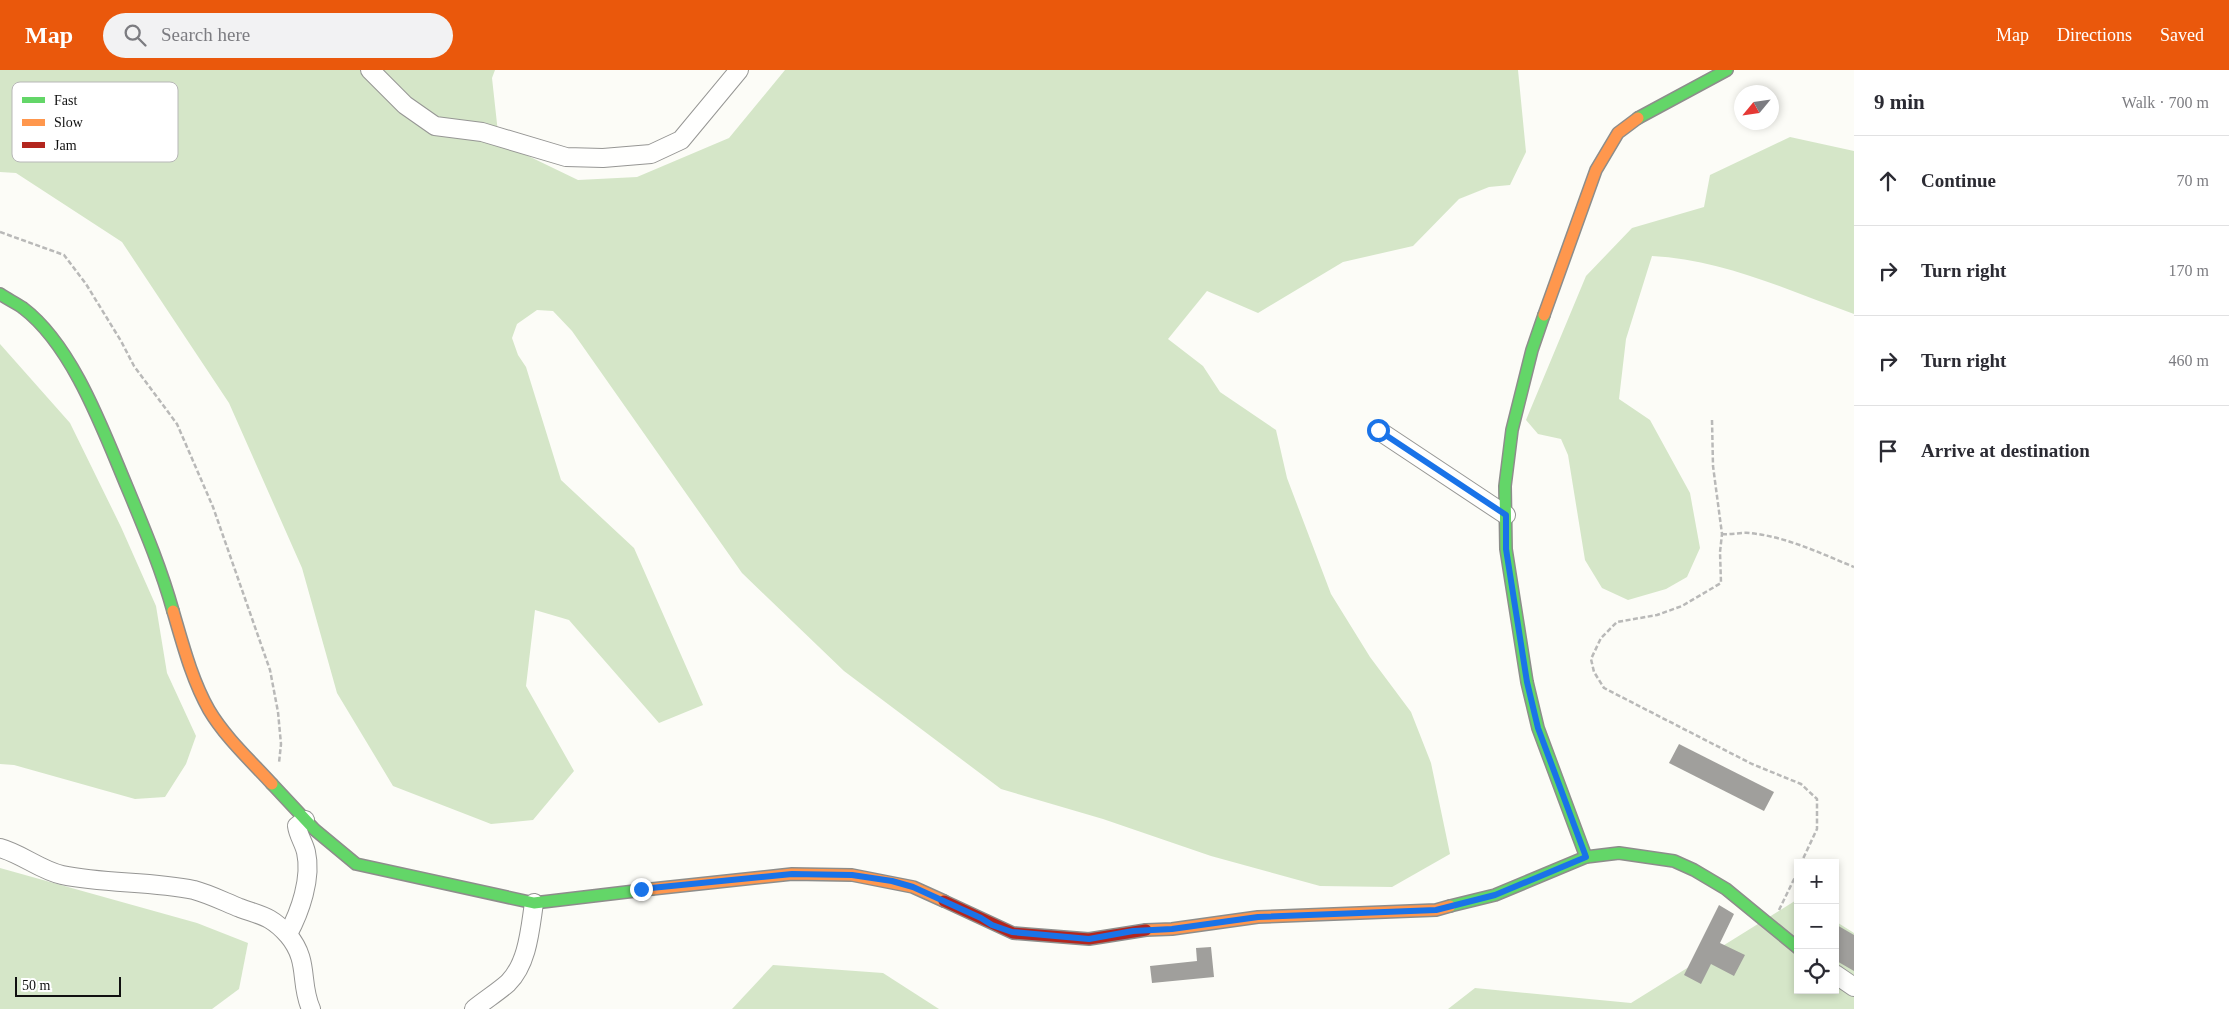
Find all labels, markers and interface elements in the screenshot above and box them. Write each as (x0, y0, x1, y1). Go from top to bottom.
search box (103, 13, 453, 58)
icon: search (121, 21, 149, 49)
text: Map (25, 22, 73, 48)
text: Search here (161, 24, 250, 45)
text: Map (1996, 25, 2029, 45)
text: Directions (2057, 25, 2132, 45)
text: Saved (2160, 25, 2204, 45)
legend (12, 82, 178, 162)
north arrow (1734, 85, 1779, 130)
text: 9 min (1874, 90, 1925, 114)
text: Fast (54, 93, 77, 108)
text: Walk · 700 m (2122, 94, 2209, 111)
text: Slow (54, 115, 84, 130)
text: Jam (54, 138, 77, 153)
icon: ahead (1874, 167, 1902, 195)
text: Continue (1921, 170, 1996, 191)
text: 70 m (2177, 172, 2209, 189)
icon: right (1874, 257, 1902, 285)
text: Turn right (1921, 260, 2006, 281)
text: 170 m (2169, 262, 2209, 279)
icon: right (1874, 347, 1902, 375)
text: Turn right (1921, 350, 2006, 371)
text: 460 m (2169, 352, 2209, 369)
route start (1367, 419, 1390, 442)
icon: arrive (1874, 437, 1902, 465)
text: Arrive at destination (1921, 440, 2090, 461)
map controls (1794, 859, 1839, 994)
button: + (1794, 859, 1839, 904)
route end (630, 878, 653, 901)
button: − (1794, 904, 1839, 949)
button: locate (1794, 949, 1839, 994)
scale bar (15, 974, 121, 997)
text: 50 m (22, 978, 50, 993)

